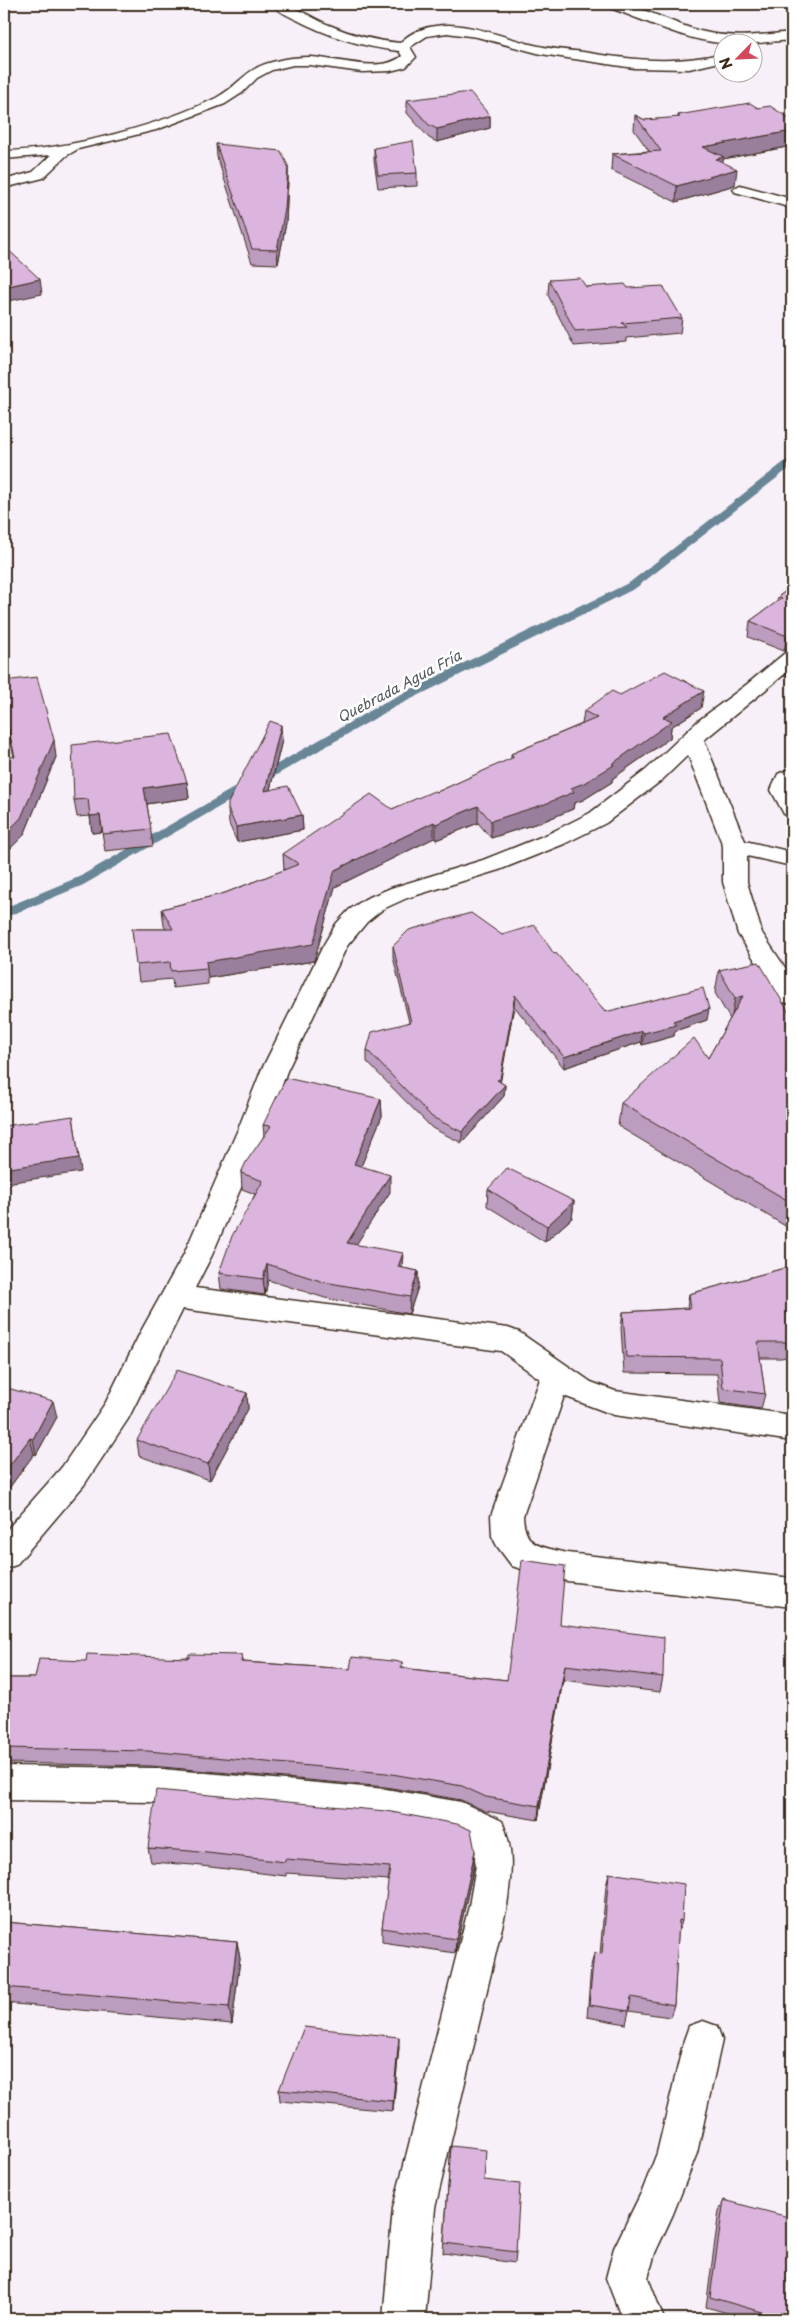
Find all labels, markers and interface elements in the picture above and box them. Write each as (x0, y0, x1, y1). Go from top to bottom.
north arrow (714, 32, 764, 82)
text: N (714, 54, 738, 73)
water label: Quebrada Agua Fría (333, 644, 466, 728)

